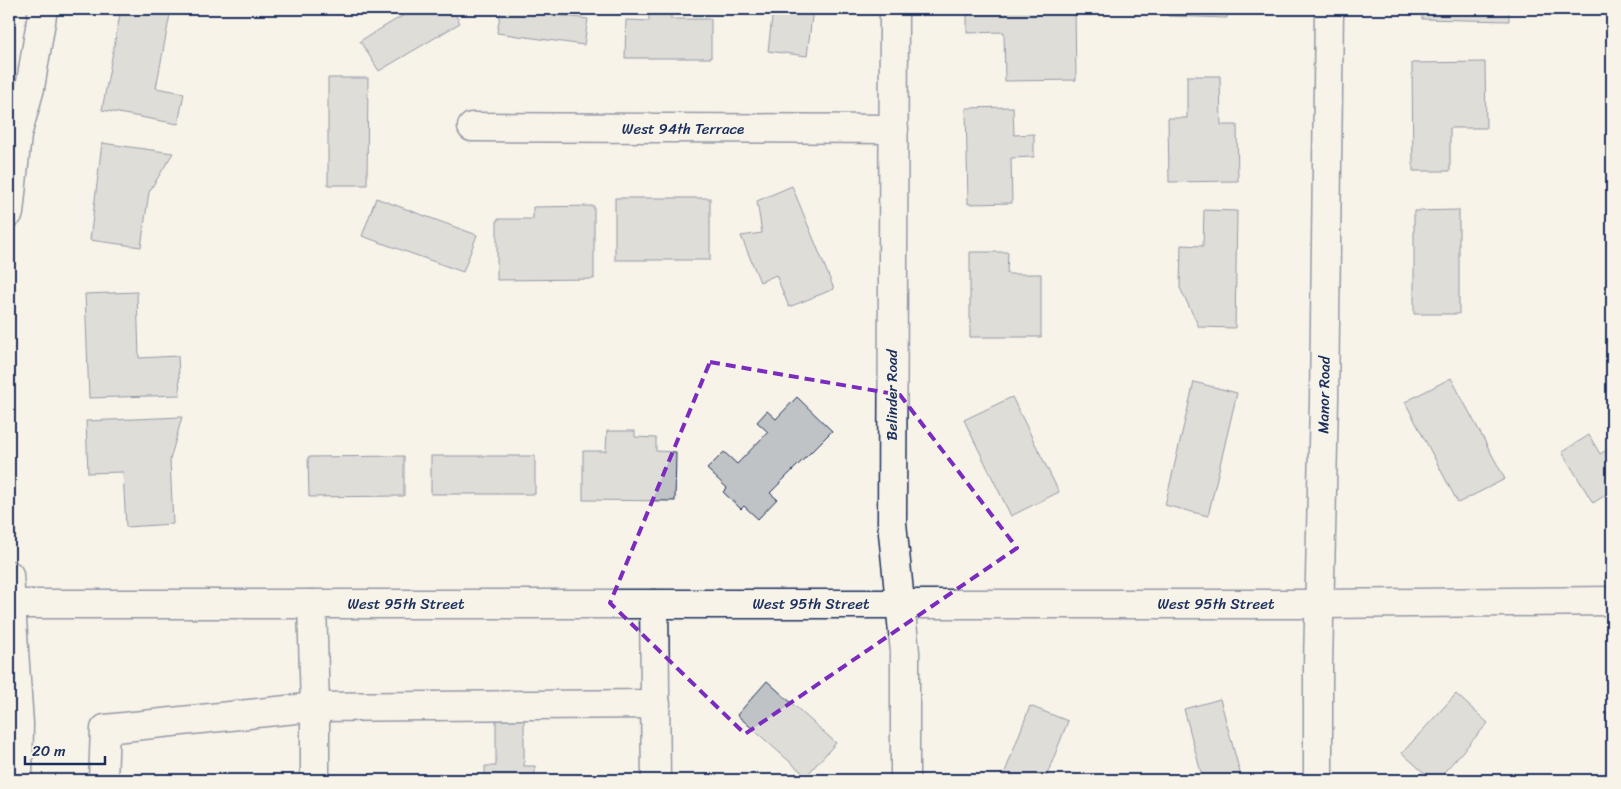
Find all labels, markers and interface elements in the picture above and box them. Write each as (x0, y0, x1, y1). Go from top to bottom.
street label: West 94th Terrace (622, 116, 744, 142)
street label: Belinder Road (879, 348, 905, 441)
street label: Manor Road (1310, 355, 1338, 434)
street label: West 95th Street (348, 591, 465, 617)
street label: West 95th Street (753, 591, 870, 617)
street label: West 95th Street (1158, 591, 1275, 617)
scale bar (25, 734, 105, 766)
text: 20 m (32, 738, 66, 764)

